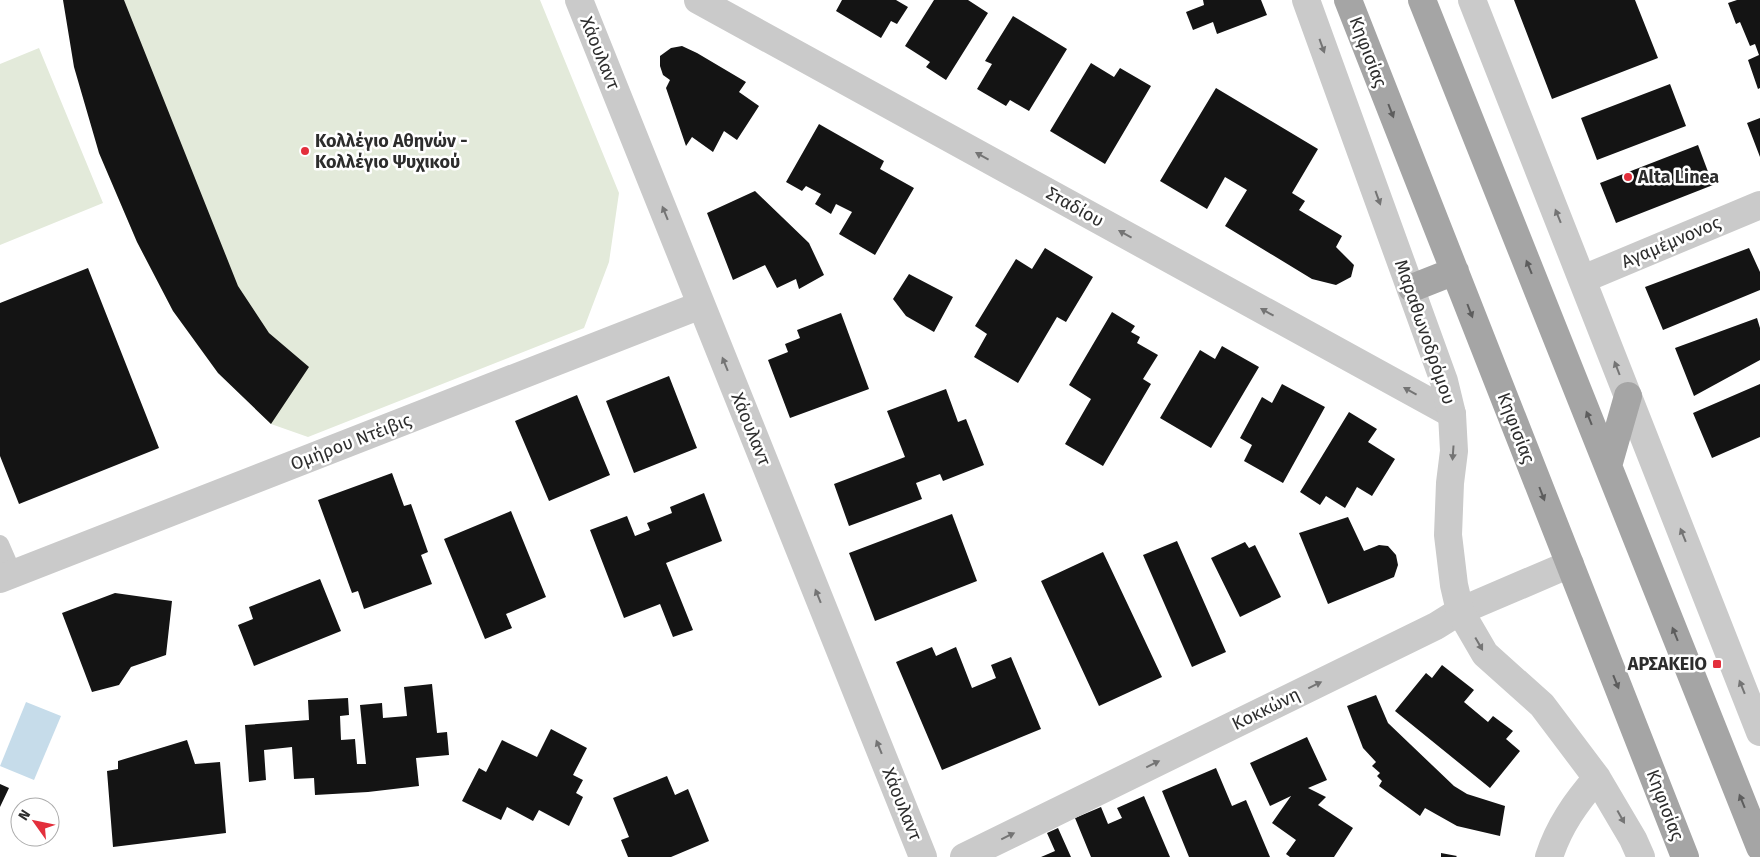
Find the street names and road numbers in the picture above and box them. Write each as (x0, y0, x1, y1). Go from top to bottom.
street label: Χάουλαντ (575, 13, 625, 93)
street label: Κηφισίας (1344, 13, 1392, 91)
street label: Σταδίου (1042, 182, 1108, 232)
street label: Αγαμέμνονος (1618, 211, 1725, 273)
street label: Μαραθωνοδρόμου (1390, 257, 1460, 407)
street label: Χάουλαντ (726, 389, 776, 469)
street label: Κηφισίας (1492, 389, 1540, 467)
street label: Ομήρου Ντέιβις (287, 409, 415, 475)
street label: Κοκκώνη (1228, 683, 1304, 735)
street label: Χάουλαντ (877, 764, 927, 844)
street label: Κηφισίας (1641, 766, 1689, 844)

